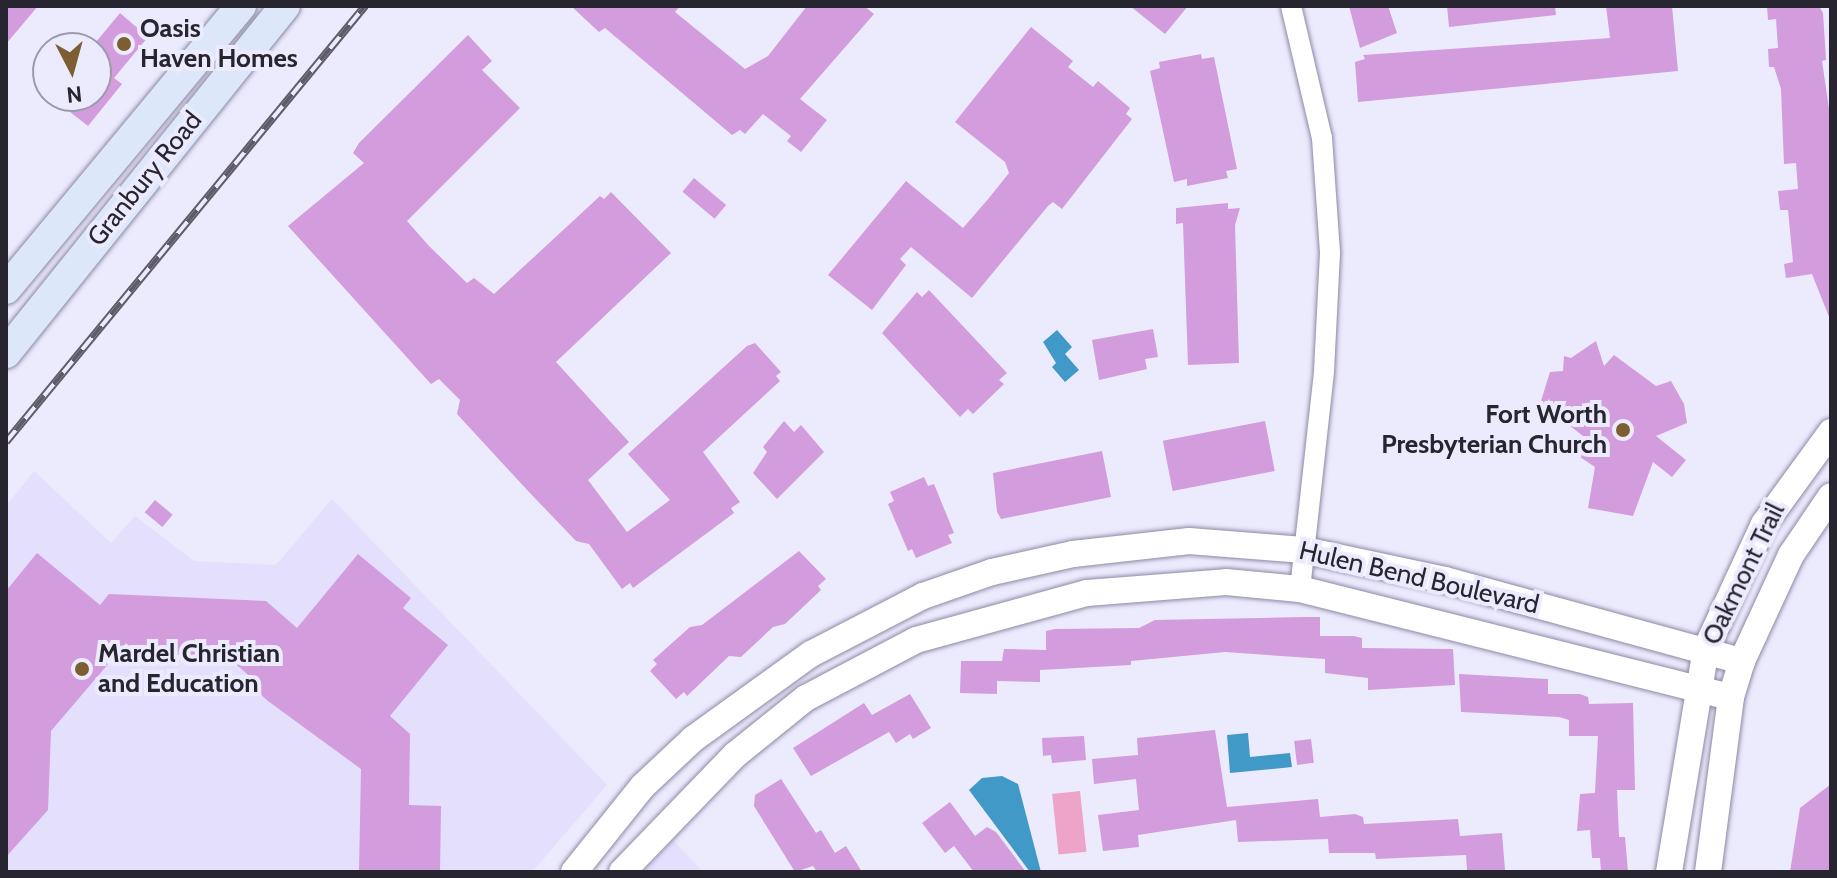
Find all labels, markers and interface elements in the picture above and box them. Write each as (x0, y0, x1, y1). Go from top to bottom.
place label: Oasis Haven Homes (140, 13, 298, 74)
north arrow (32, 32, 112, 112)
marker: Oasis Haven Homes (115, 35, 133, 53)
text: N (65, 80, 84, 109)
street label: Granbury Road (81, 105, 209, 253)
place label: Fort Worth Presbyterian Church (1381, 399, 1607, 460)
marker: Fort Worth Presbyterian Church (1614, 421, 1632, 439)
street label: Oakmont Trail (1696, 498, 1792, 650)
street label: Hulen Bend Boulevard (1296, 535, 1542, 621)
place label: Mardel Christian and Education (98, 638, 280, 700)
marker: Mardel Christian and Education (73, 660, 91, 678)

